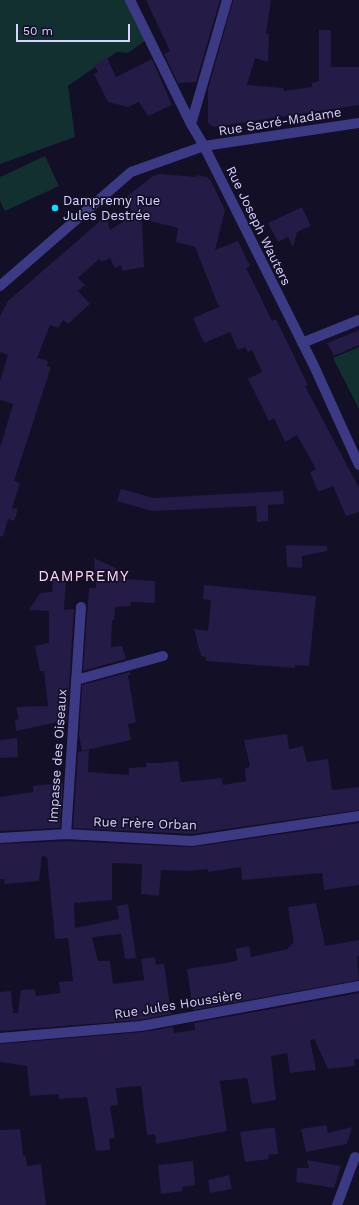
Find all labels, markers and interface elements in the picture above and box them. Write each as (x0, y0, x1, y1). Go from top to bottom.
scale bar (18, 16, 132, 42)
text: 50 m (23, 24, 53, 38)
street label: Rue Sacré-Madame (217, 105, 343, 139)
street label: Rue Joseph Wauters (222, 164, 294, 288)
place label: Dampremy Rue Jules Destrée (63, 193, 160, 224)
marker: Dampremy Rue Jules Destrée (50, 203, 60, 213)
district label: DAMPREMY (38, 568, 130, 586)
street label: Impasse des Oiseaux (46, 689, 70, 823)
street label: Rue Frère Orban (93, 814, 197, 834)
street label: Rue Jules Houssière (113, 987, 243, 1023)

